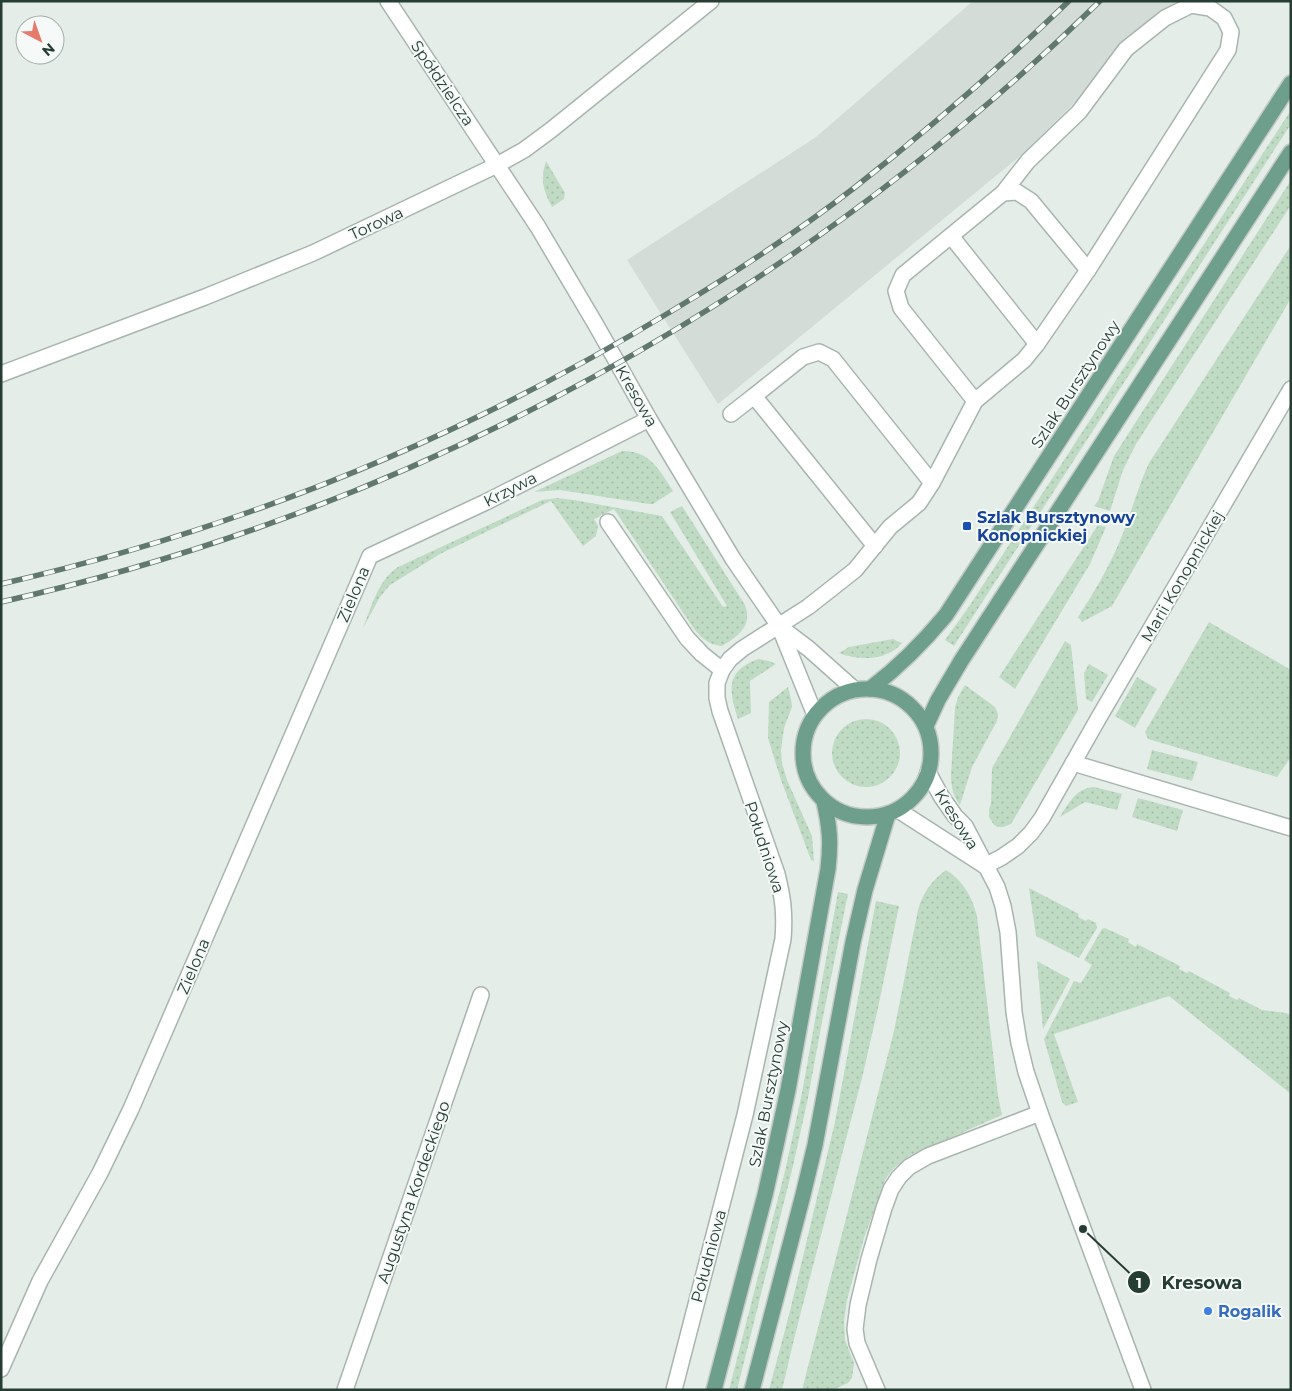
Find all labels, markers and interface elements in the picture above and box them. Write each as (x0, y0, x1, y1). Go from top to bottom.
north arrow (15, 15, 65, 65)
street label: Spółdzielcza (407, 37, 478, 130)
text: N (38, 39, 59, 60)
street label: Torowa (346, 203, 406, 244)
street label: Szlak Bursztynowy (1027, 317, 1124, 452)
street label: Kresowa (611, 362, 662, 430)
street label: Krzywa (480, 468, 540, 511)
street label: Marii Konopnickiej (1137, 507, 1228, 645)
place label: Szlak Bursztynowy Konopnickiej (977, 508, 1135, 545)
marker: Szlak Bursztynowy Konopnickiej (961, 520, 973, 532)
street label: Zielona (333, 563, 374, 625)
street label: Kresowa (931, 785, 983, 853)
street label: Południowa (741, 799, 788, 895)
street label: Zielona (173, 935, 214, 997)
street label: Szlak Bursztynowy (745, 1019, 792, 1169)
street label: Augustyna Kordeckiego (373, 1098, 454, 1286)
street label: Południowa (687, 1208, 730, 1305)
callout: Kresowa (1127, 1266, 1253, 1299)
text: Kresowa (1162, 1272, 1242, 1294)
text: 1 (1136, 1273, 1142, 1292)
place label: Rogalik (1218, 1302, 1282, 1321)
marker: Rogalik (1202, 1305, 1214, 1317)

